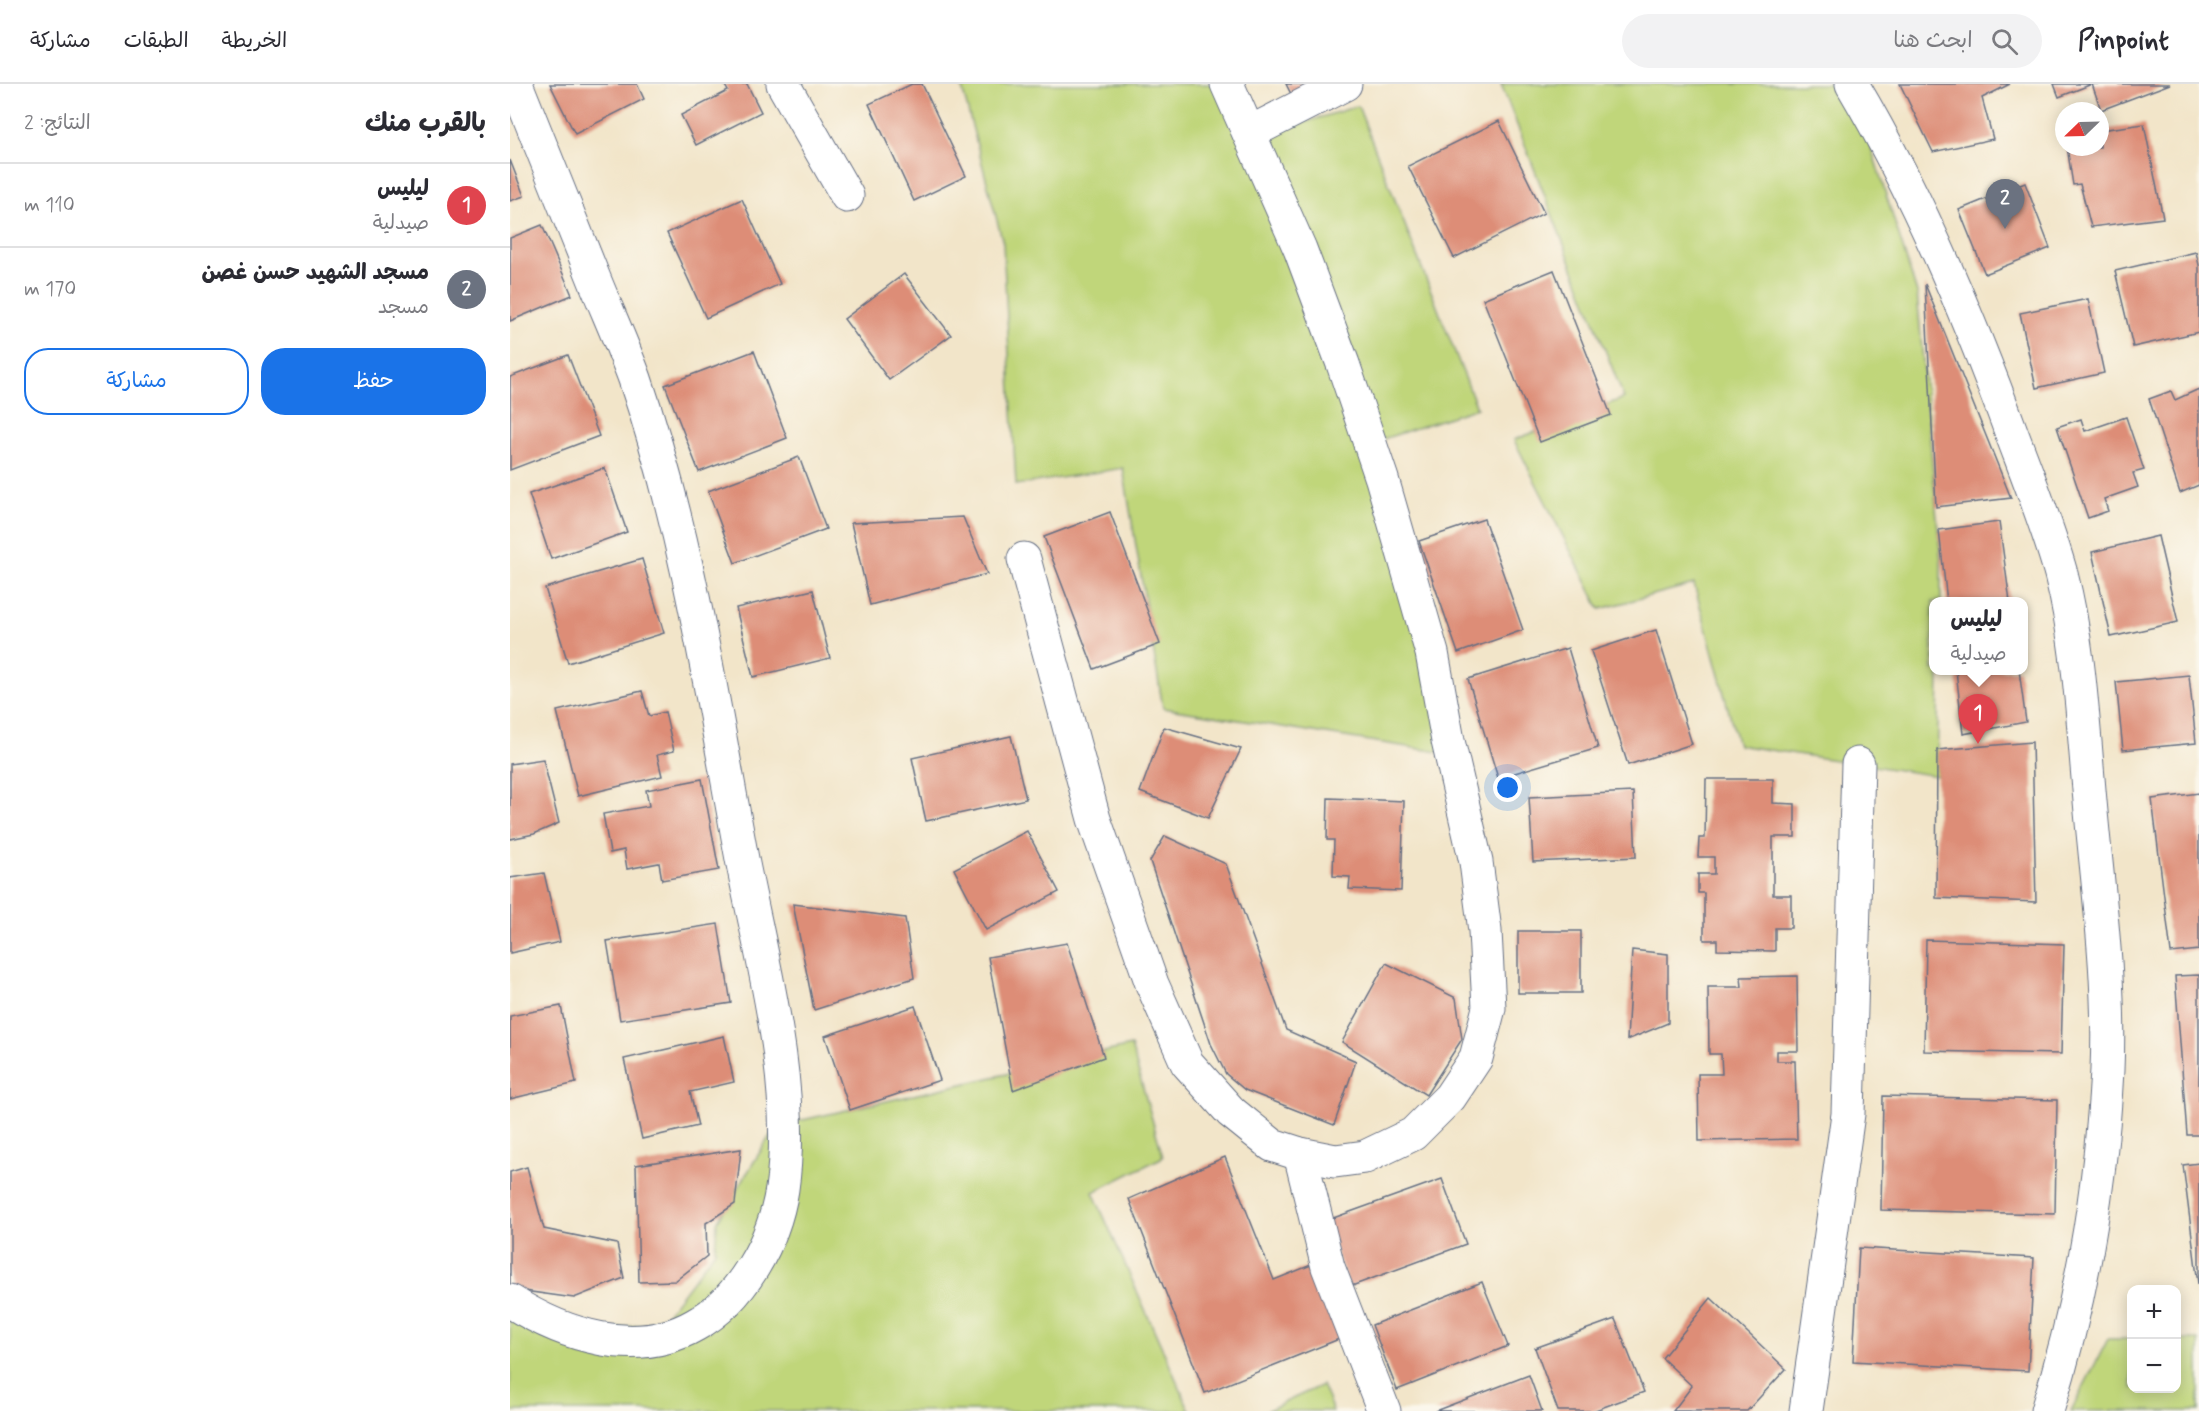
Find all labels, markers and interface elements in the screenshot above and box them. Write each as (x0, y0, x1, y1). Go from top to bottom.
search box (1622, 14, 2042, 68)
text: Pinpoint (2078, 23, 2169, 60)
icon: search (1988, 25, 2021, 58)
text: مشاركة (30, 27, 91, 55)
text: الطبقات (124, 27, 189, 55)
text: الخريطة (222, 27, 287, 55)
text: ابحث هنا (1893, 27, 1973, 55)
north arrow (2055, 102, 2109, 156)
text: بالقرب منك (365, 107, 486, 141)
text: النتائج: 2 (24, 110, 91, 137)
text: ليليس (377, 175, 429, 203)
pin: 2 (1986, 180, 2024, 229)
text: 110 m (24, 192, 75, 219)
text: 1 (462, 192, 471, 219)
text: صيدلية (373, 210, 429, 237)
text: مسجد الشهيد حسن غصن (202, 259, 429, 287)
text: 170 m (24, 276, 76, 303)
text: 2 (462, 276, 471, 303)
text: مسجد (378, 294, 429, 321)
button: مشاركة (24, 348, 249, 415)
button: حفظ (261, 348, 486, 415)
popup (1929, 597, 2028, 675)
text: ليليس (1950, 606, 2002, 634)
text: صيدلية (1950, 641, 2007, 668)
pin: 1 (1958, 694, 1998, 744)
your location (1493, 773, 1522, 802)
map controls (2127, 1285, 2181, 1393)
button: + (2127, 1285, 2181, 1339)
button: − (2127, 1339, 2181, 1393)

